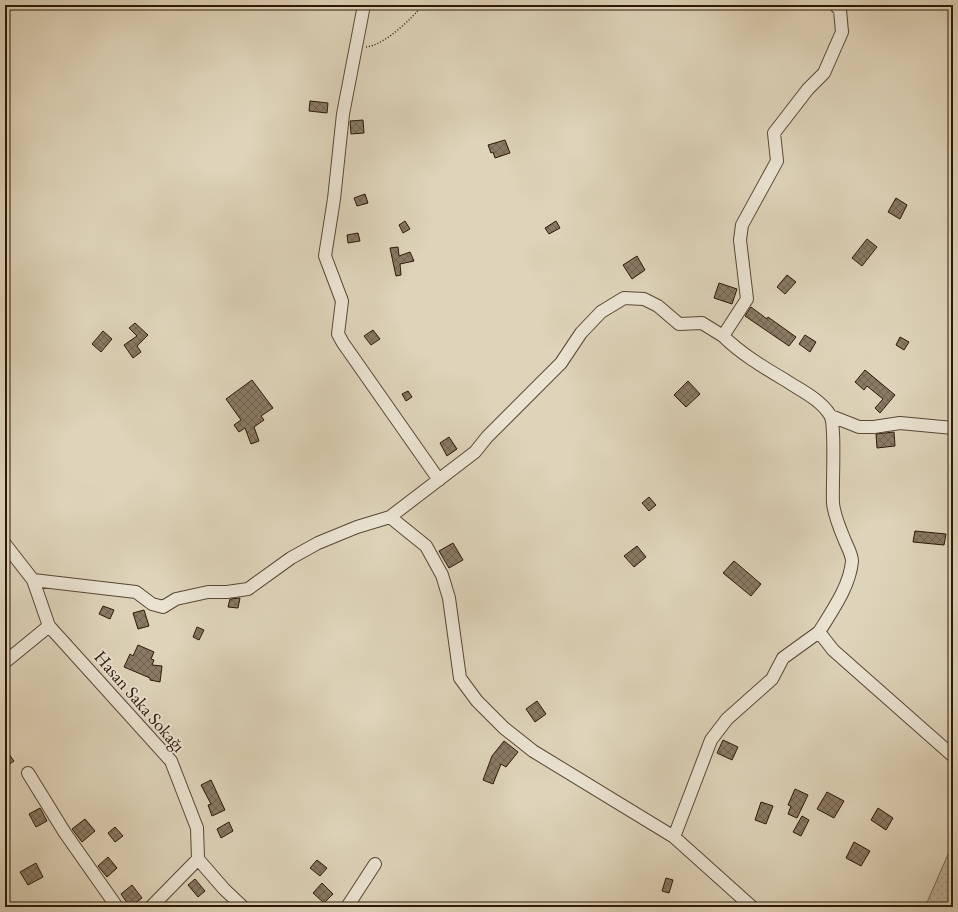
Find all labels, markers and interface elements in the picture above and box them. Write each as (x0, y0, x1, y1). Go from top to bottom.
street label: Hasan Saka Sokağı (89, 645, 191, 757)

